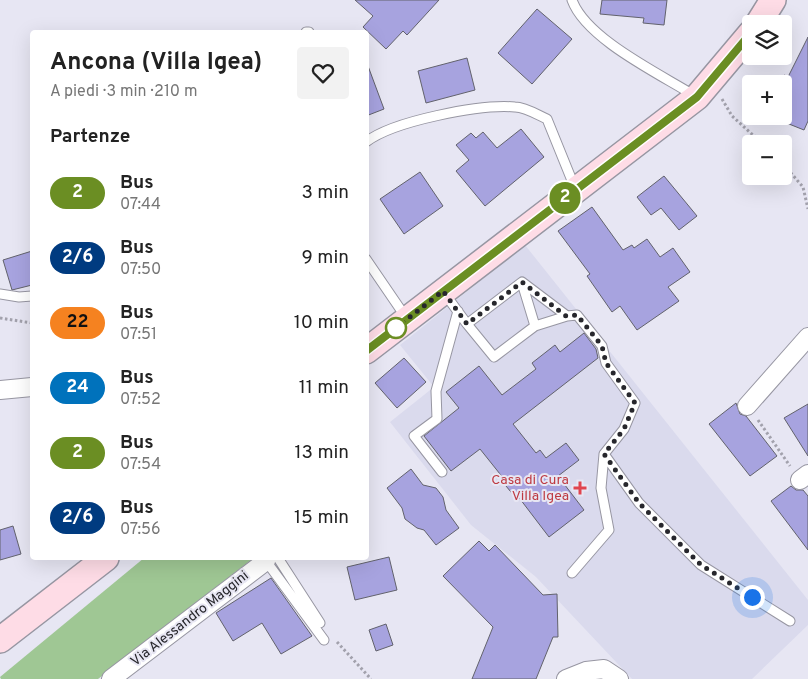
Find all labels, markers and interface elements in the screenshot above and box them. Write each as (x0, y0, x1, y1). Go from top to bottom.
map controls (742, 15, 792, 185)
button: layers (742, 15, 792, 65)
button: heart (297, 47, 349, 99)
text: Ancona (Villa Igea) (50, 48, 262, 78)
button: + (742, 75, 792, 125)
text: A piedi · 3 min · 210 m (50, 82, 197, 102)
text: Partenze (50, 125, 130, 149)
button: − (742, 135, 792, 185)
text: Bus (120, 171, 154, 195)
text: 2 (72, 181, 83, 204)
text: 3 min (301, 181, 349, 205)
line badge: 2 (549, 182, 581, 214)
text: 2 (559, 186, 571, 209)
text: 07:44 (120, 195, 161, 215)
text: Bus (120, 236, 154, 260)
text: 2/6 (62, 246, 93, 269)
text: 9 min (302, 246, 349, 270)
text: 07:50 (120, 260, 161, 280)
text: Bus (120, 301, 154, 325)
text: 22 (66, 311, 89, 334)
text: 10 min (294, 311, 349, 335)
unlabelled marker (385, 317, 407, 339)
text: 07:51 (120, 325, 157, 345)
text: Bus (120, 366, 154, 390)
text: 24 (66, 376, 89, 399)
text: 11 min (299, 376, 349, 400)
text: 07:52 (120, 390, 161, 410)
text: Bus (120, 431, 154, 455)
text: 2 (72, 441, 83, 464)
text: 13 min (294, 441, 349, 465)
text: 07:54 (120, 455, 161, 475)
place label: Casa di Cura Villa Igea (491, 472, 569, 505)
marker: Casa di Cura Villa Igea (573, 481, 587, 495)
text: Bus (120, 496, 154, 520)
text: 2/6 (62, 506, 93, 529)
text: 15 min (294, 506, 349, 530)
text: 07:56 (120, 520, 161, 540)
street label: Via Alessandro Maggini (128, 568, 252, 670)
your location (740, 585, 765, 610)

